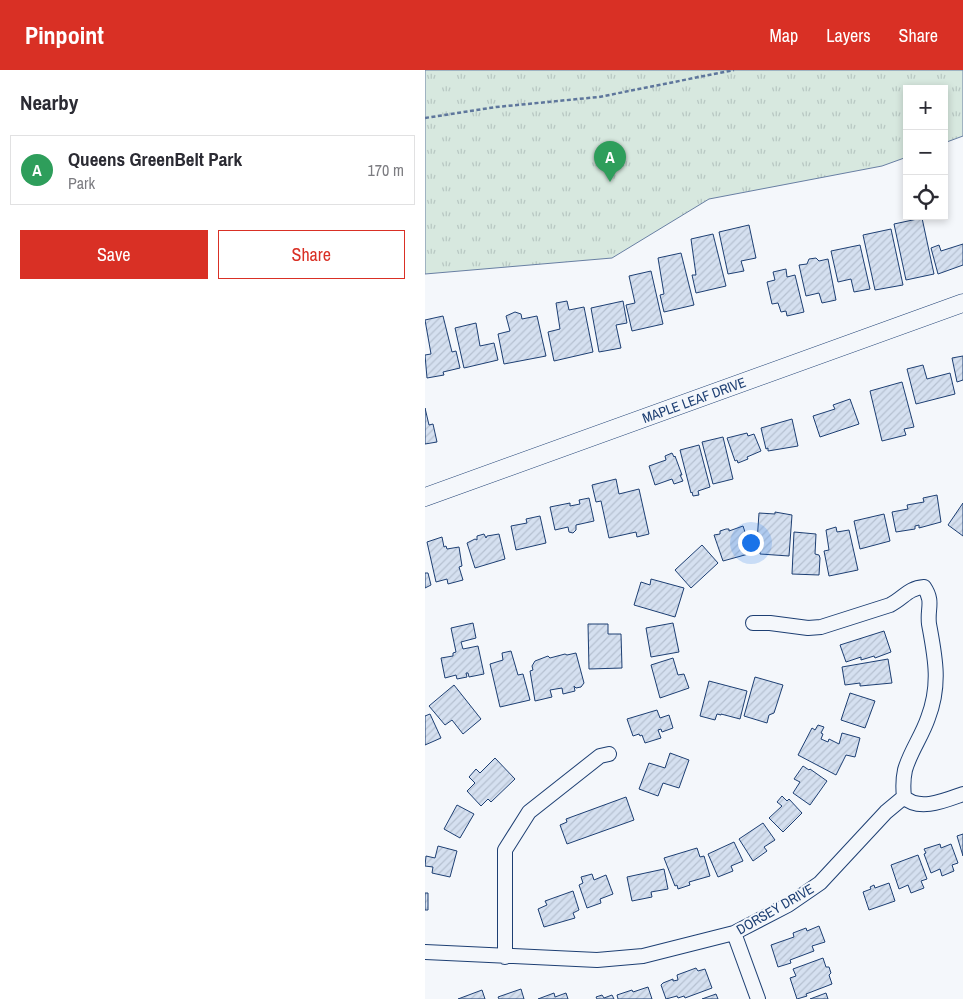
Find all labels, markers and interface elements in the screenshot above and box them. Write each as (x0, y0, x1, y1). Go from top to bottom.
text: Pinpoint (25, 19, 104, 51)
text: Map (770, 23, 798, 48)
text: Layers (826, 23, 871, 48)
text: Share (899, 23, 938, 48)
map controls (903, 85, 948, 220)
button: + (903, 85, 948, 130)
text: Nearby (20, 88, 78, 117)
button: − (903, 130, 948, 175)
pin: A (594, 141, 626, 182)
text: Queens GreenBelt Park (68, 146, 242, 172)
text: A (32, 159, 42, 181)
text: 170 m (368, 159, 404, 181)
text: Park (68, 172, 95, 194)
button: locate (903, 175, 948, 220)
button: Save (20, 230, 208, 279)
button: Share (218, 230, 405, 279)
street label: MAPLE LEAF DRIVE (640, 373, 748, 427)
your location (738, 530, 764, 556)
street label: DORSEY DRIVE (733, 880, 817, 938)

